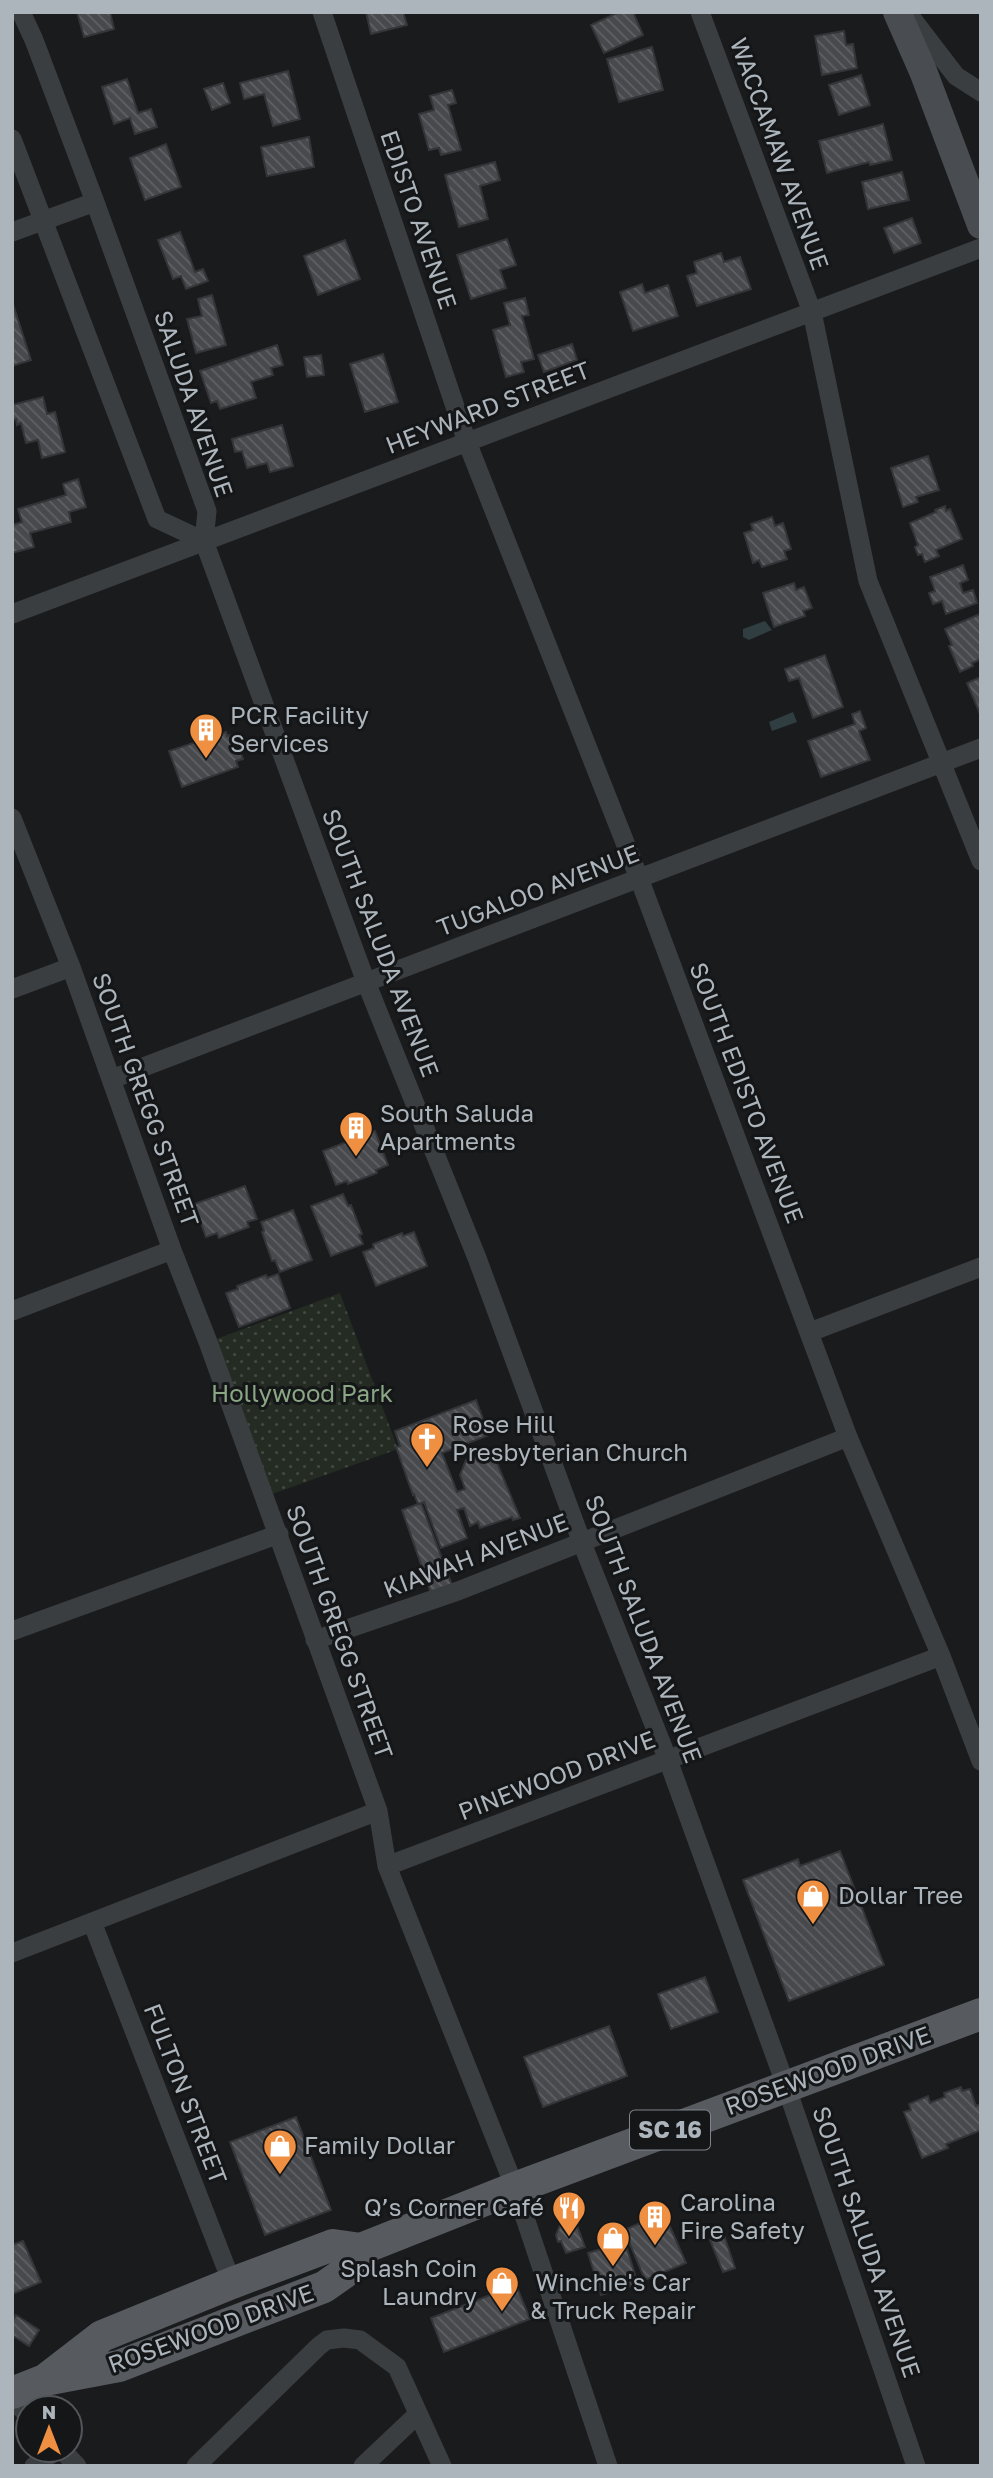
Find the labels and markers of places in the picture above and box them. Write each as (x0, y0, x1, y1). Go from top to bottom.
place label: PCR Facility Services (230, 700, 369, 757)
building icon: PCR Facility Services (187, 711, 225, 760)
place label: South Saluda Apartments (380, 1098, 534, 1155)
building icon: South Saluda Apartments (337, 1109, 375, 1158)
place label: Rose Hill Presbyterian Church (452, 1409, 688, 1466)
church icon: Rose Hill Presbyterian Church (408, 1420, 446, 1469)
shop icon: Dollar Tree (794, 1877, 832, 1926)
place label: Dollar Tree (838, 1880, 963, 1909)
shop icon: Family Dollar (261, 2127, 299, 2176)
place label: Family Dollar (304, 2130, 455, 2159)
place label: Carolina Fire Safety (680, 2187, 805, 2244)
restaurant icon: Q’s Corner Café (550, 2189, 588, 2238)
place label: Q’s Corner Café (364, 2192, 544, 2221)
building icon: Carolina Fire Safety (636, 2198, 674, 2247)
shop icon: Winchie's Car & Truck Repair (594, 2219, 632, 2268)
place label: Splash Coin Laundry (340, 2253, 477, 2310)
shop icon: Splash Coin Laundry (483, 2264, 521, 2313)
place label: Winchie's Car & Truck Repair (530, 2267, 696, 2324)

